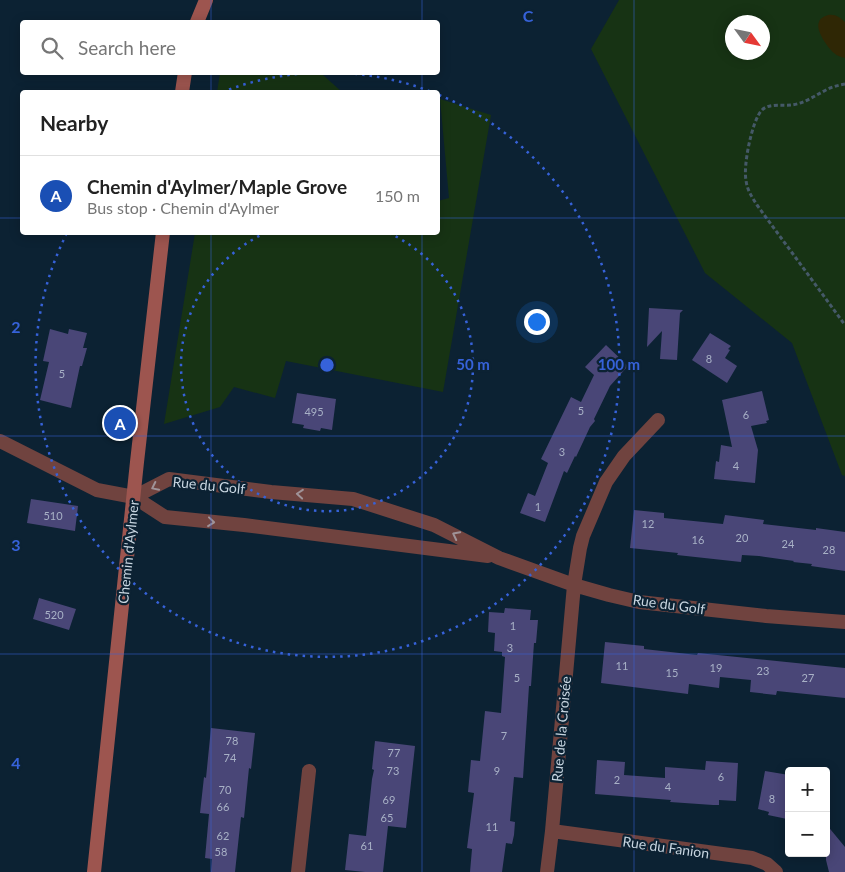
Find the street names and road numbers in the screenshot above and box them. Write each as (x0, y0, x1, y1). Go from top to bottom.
street label: Rue du Golf (172, 473, 246, 497)
street label: Chemin d'Aylmer (114, 499, 142, 605)
street label: Rue du Golf (632, 591, 706, 617)
street label: Rue de la Croisée (548, 675, 574, 783)
street label: Rue du Fanion (622, 833, 710, 861)

